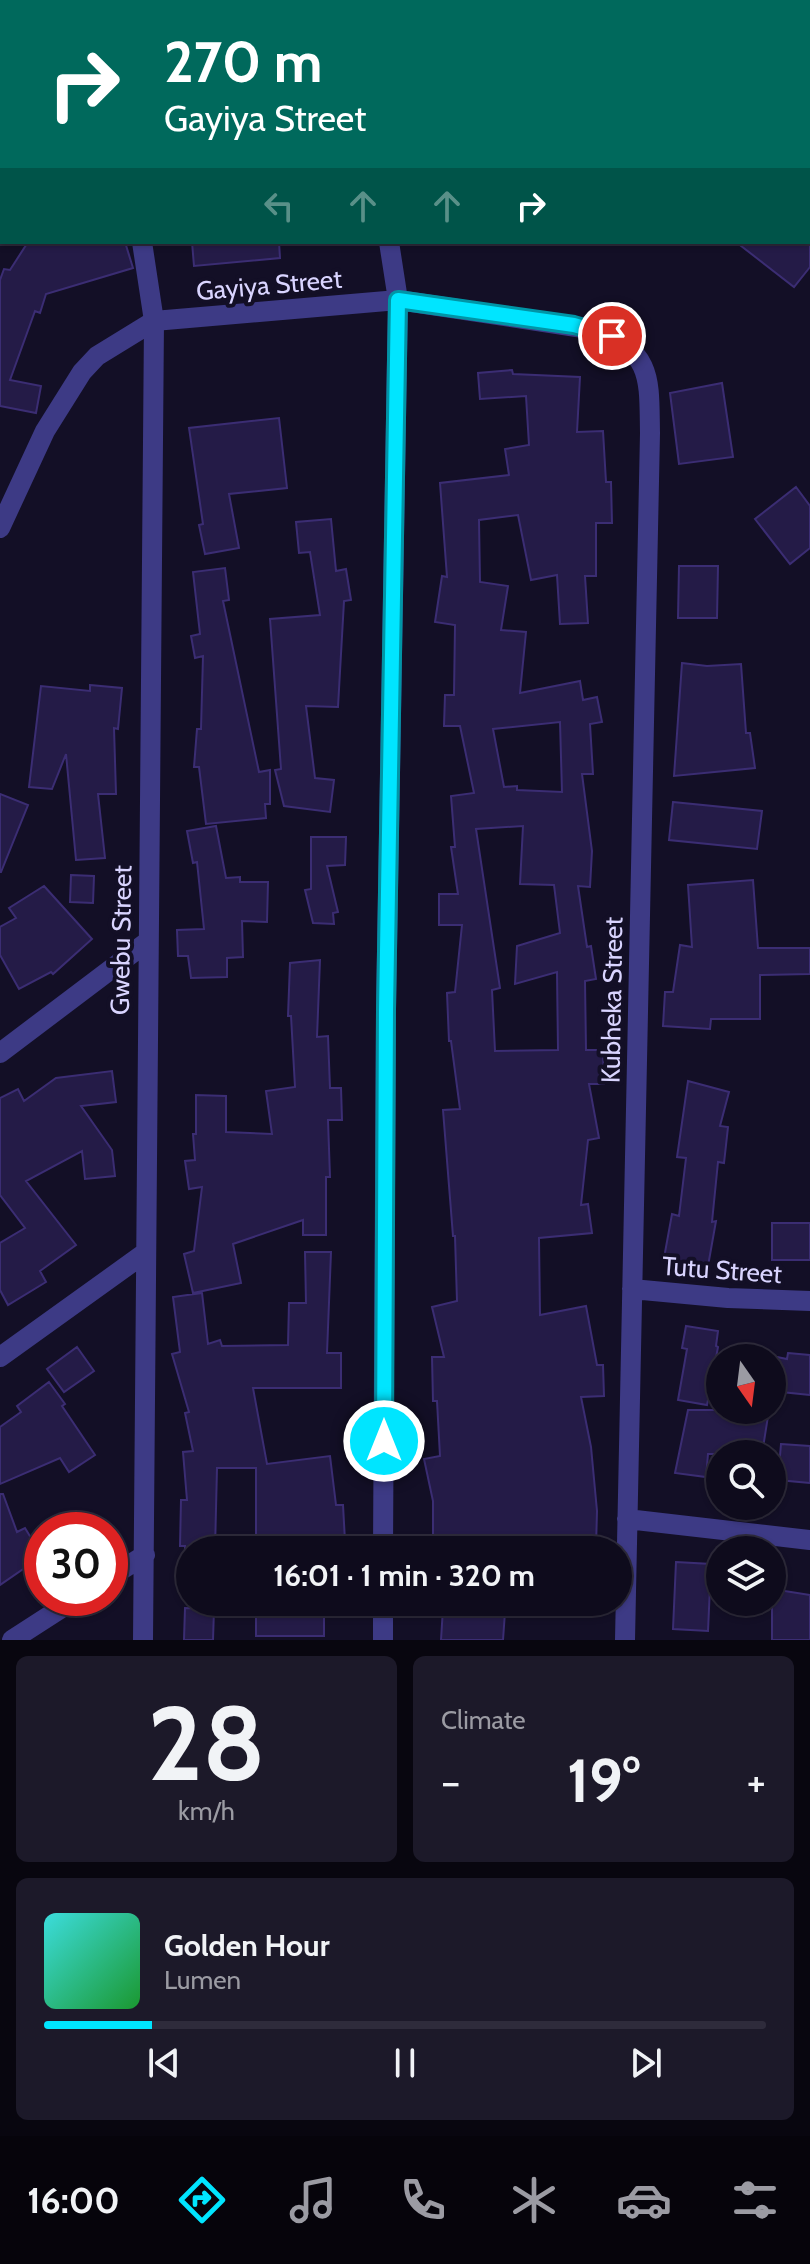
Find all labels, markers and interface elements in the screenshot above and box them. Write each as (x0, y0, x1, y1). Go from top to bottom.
text: 270 m (164, 28, 322, 96)
icon: right (32, 32, 136, 136)
text: Gayiya Street (164, 96, 366, 140)
icon: left (257, 184, 301, 228)
icon: ahead (341, 184, 385, 228)
icon: ahead (425, 184, 469, 228)
icon: right (509, 184, 553, 228)
street label: Gayiya Street (195, 263, 343, 307)
pin (578, 302, 646, 370)
icon: arrive (590, 314, 634, 358)
street label: Gwebu Street (104, 865, 138, 1015)
street label: Kubheka Street (595, 916, 629, 1083)
street label: Tutu Street (661, 1250, 783, 1290)
north arrow (706, 1344, 786, 1424)
map controls (706, 1344, 786, 1616)
position arrow (342, 1399, 426, 1483)
button: search (706, 1440, 786, 1520)
speed limit sign: 30 (24, 1512, 128, 1616)
button: layers (706, 1536, 786, 1616)
text: 16:01 · 1 min · 320 m (273, 1557, 535, 1594)
text: 28 (148, 1680, 265, 1806)
text: Climate (441, 1704, 526, 1736)
text: 19° (567, 1744, 640, 1817)
text: − (441, 1755, 460, 1808)
text: + (747, 1755, 766, 1808)
text: km/h (178, 1795, 235, 1827)
text: Golden Hour (164, 1927, 330, 1964)
text: Lumen (164, 1964, 241, 1996)
icon: previous (142, 2041, 186, 2085)
icon: pause (383, 2041, 427, 2085)
icon: next (624, 2041, 668, 2085)
icon: directions (174, 2172, 230, 2228)
icon: music (285, 2172, 341, 2228)
icon: phone (395, 2172, 451, 2228)
icon: climate (506, 2172, 562, 2228)
icon: car (616, 2172, 672, 2228)
icon: filters (727, 2172, 783, 2228)
text: 16:00 (27, 2178, 120, 2222)

